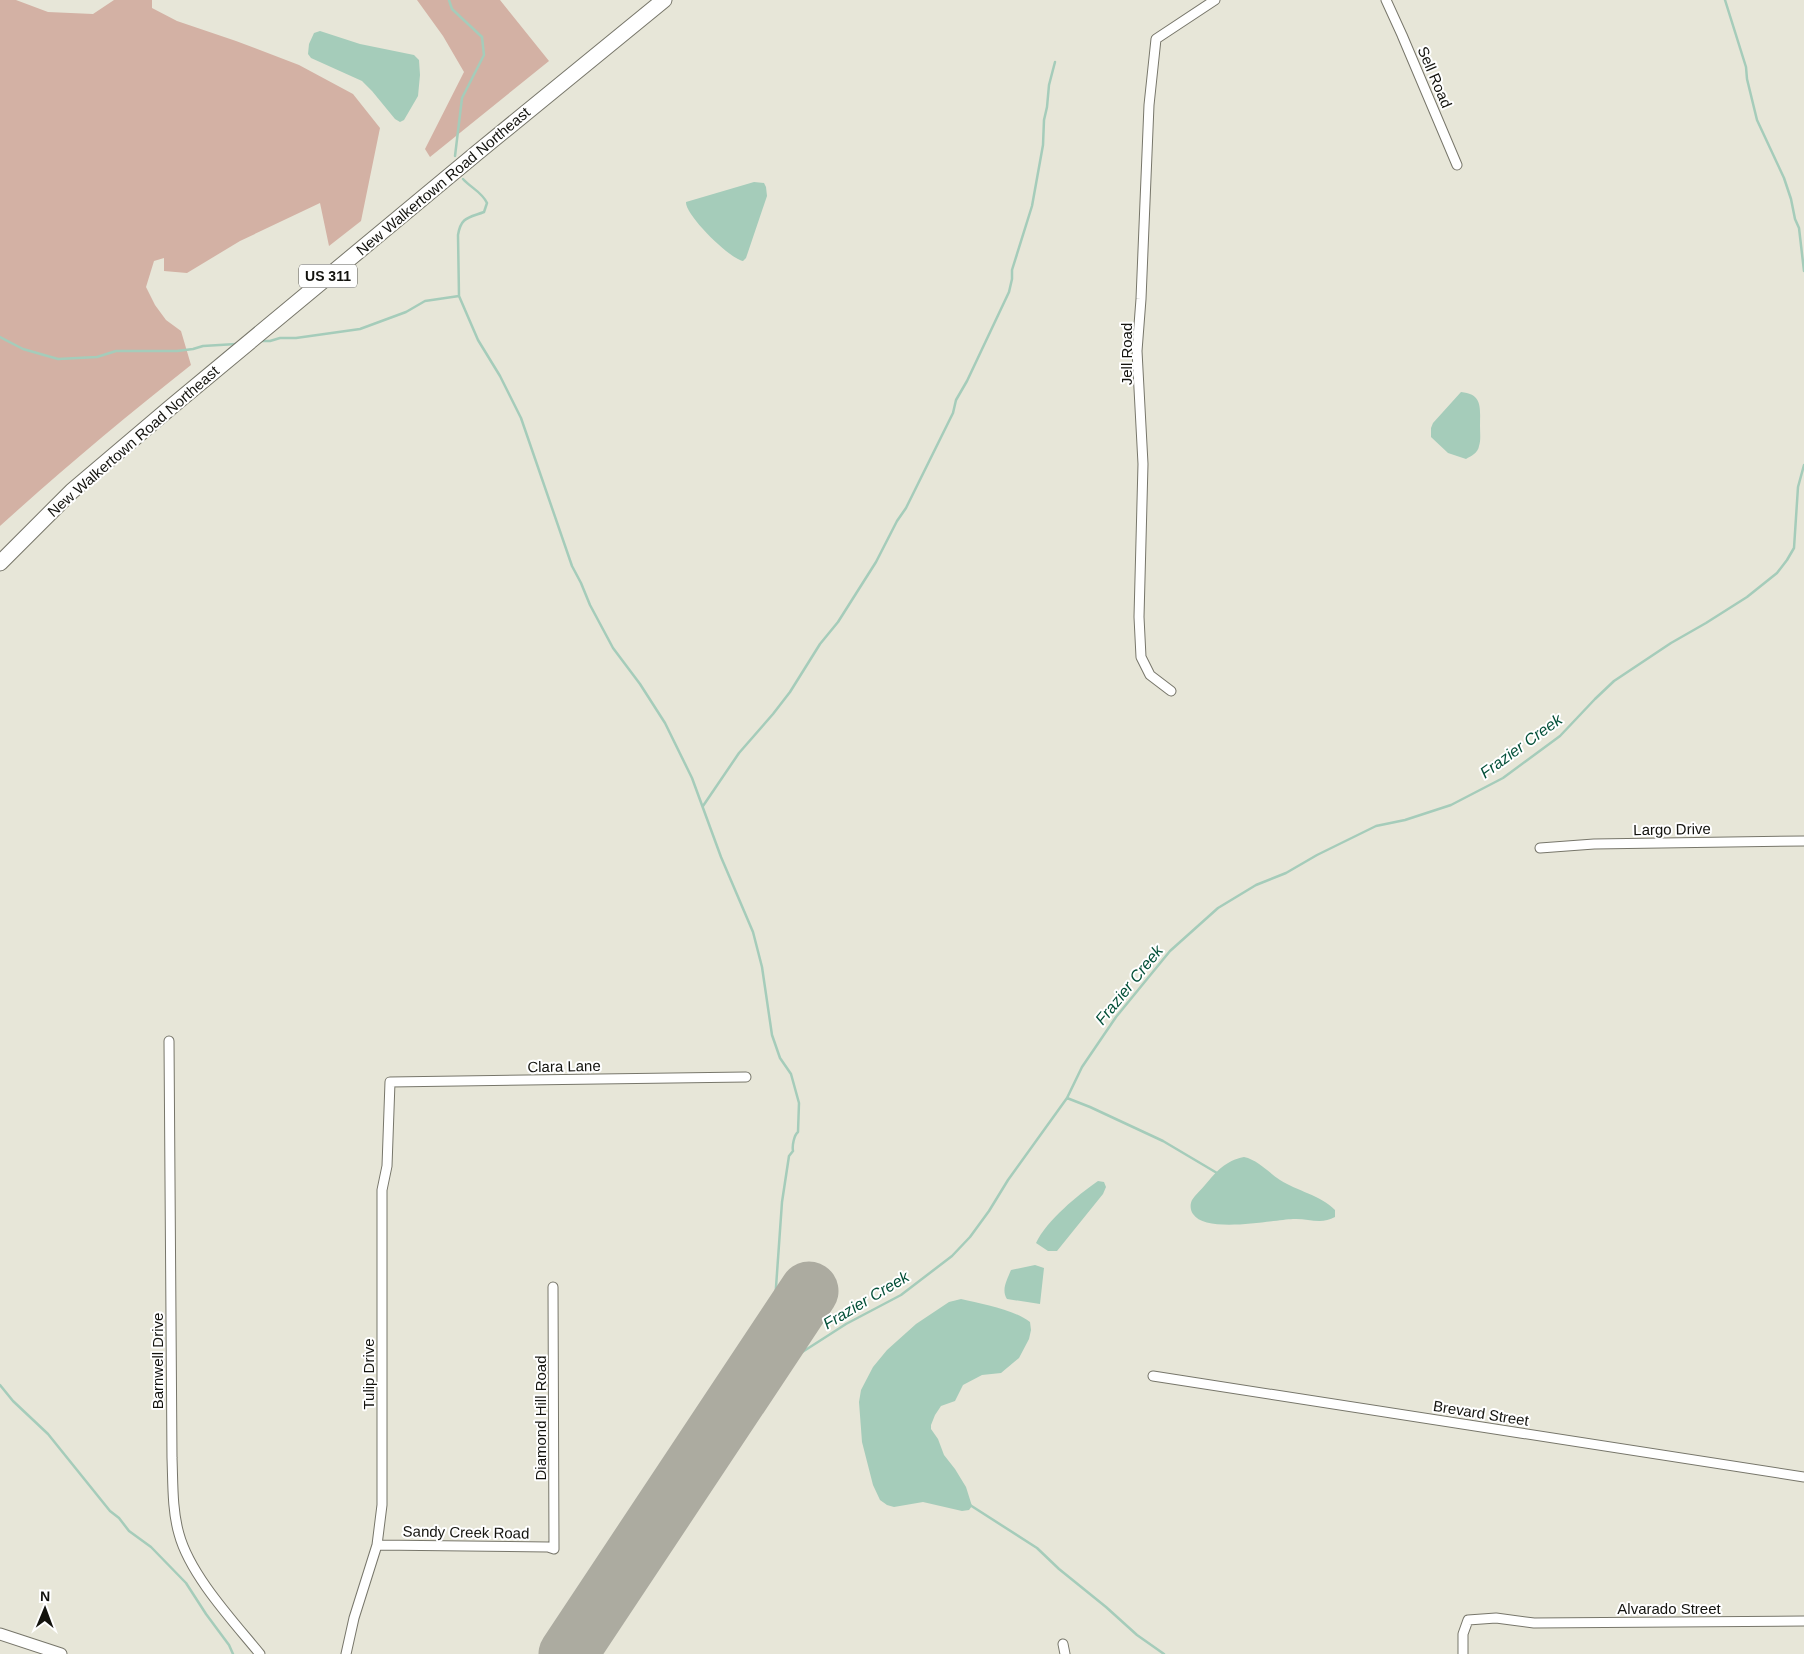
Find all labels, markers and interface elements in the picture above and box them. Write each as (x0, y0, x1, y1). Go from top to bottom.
street label: Sell Road (1414, 44, 1456, 110)
street label: New Walkertown Road Northeast (353, 103, 534, 259)
road number: US 311 (299, 264, 357, 288)
street label: Jell Road (1118, 323, 1135, 385)
street label: New Walkertown Road Northeast (44, 361, 223, 520)
water label: Frazier Creek (1477, 710, 1566, 781)
street label: Largo Drive (1633, 820, 1711, 838)
water label: Frazier Creek (1092, 941, 1167, 1028)
street label: Clara Lane (527, 1057, 601, 1075)
water label: Frazier Creek (820, 1267, 913, 1332)
street label: Barnwell Drive (149, 1313, 166, 1409)
street label: Tulip Drive (360, 1338, 377, 1410)
street label: Diamond Hill Road (532, 1355, 549, 1481)
street label: Brevard Street (1432, 1397, 1531, 1429)
street label: Sandy Creek Road (402, 1522, 530, 1542)
north arrow (20, 1584, 70, 1634)
text: N (40, 1588, 50, 1604)
street label: Alvarado Street (1617, 1600, 1722, 1617)

